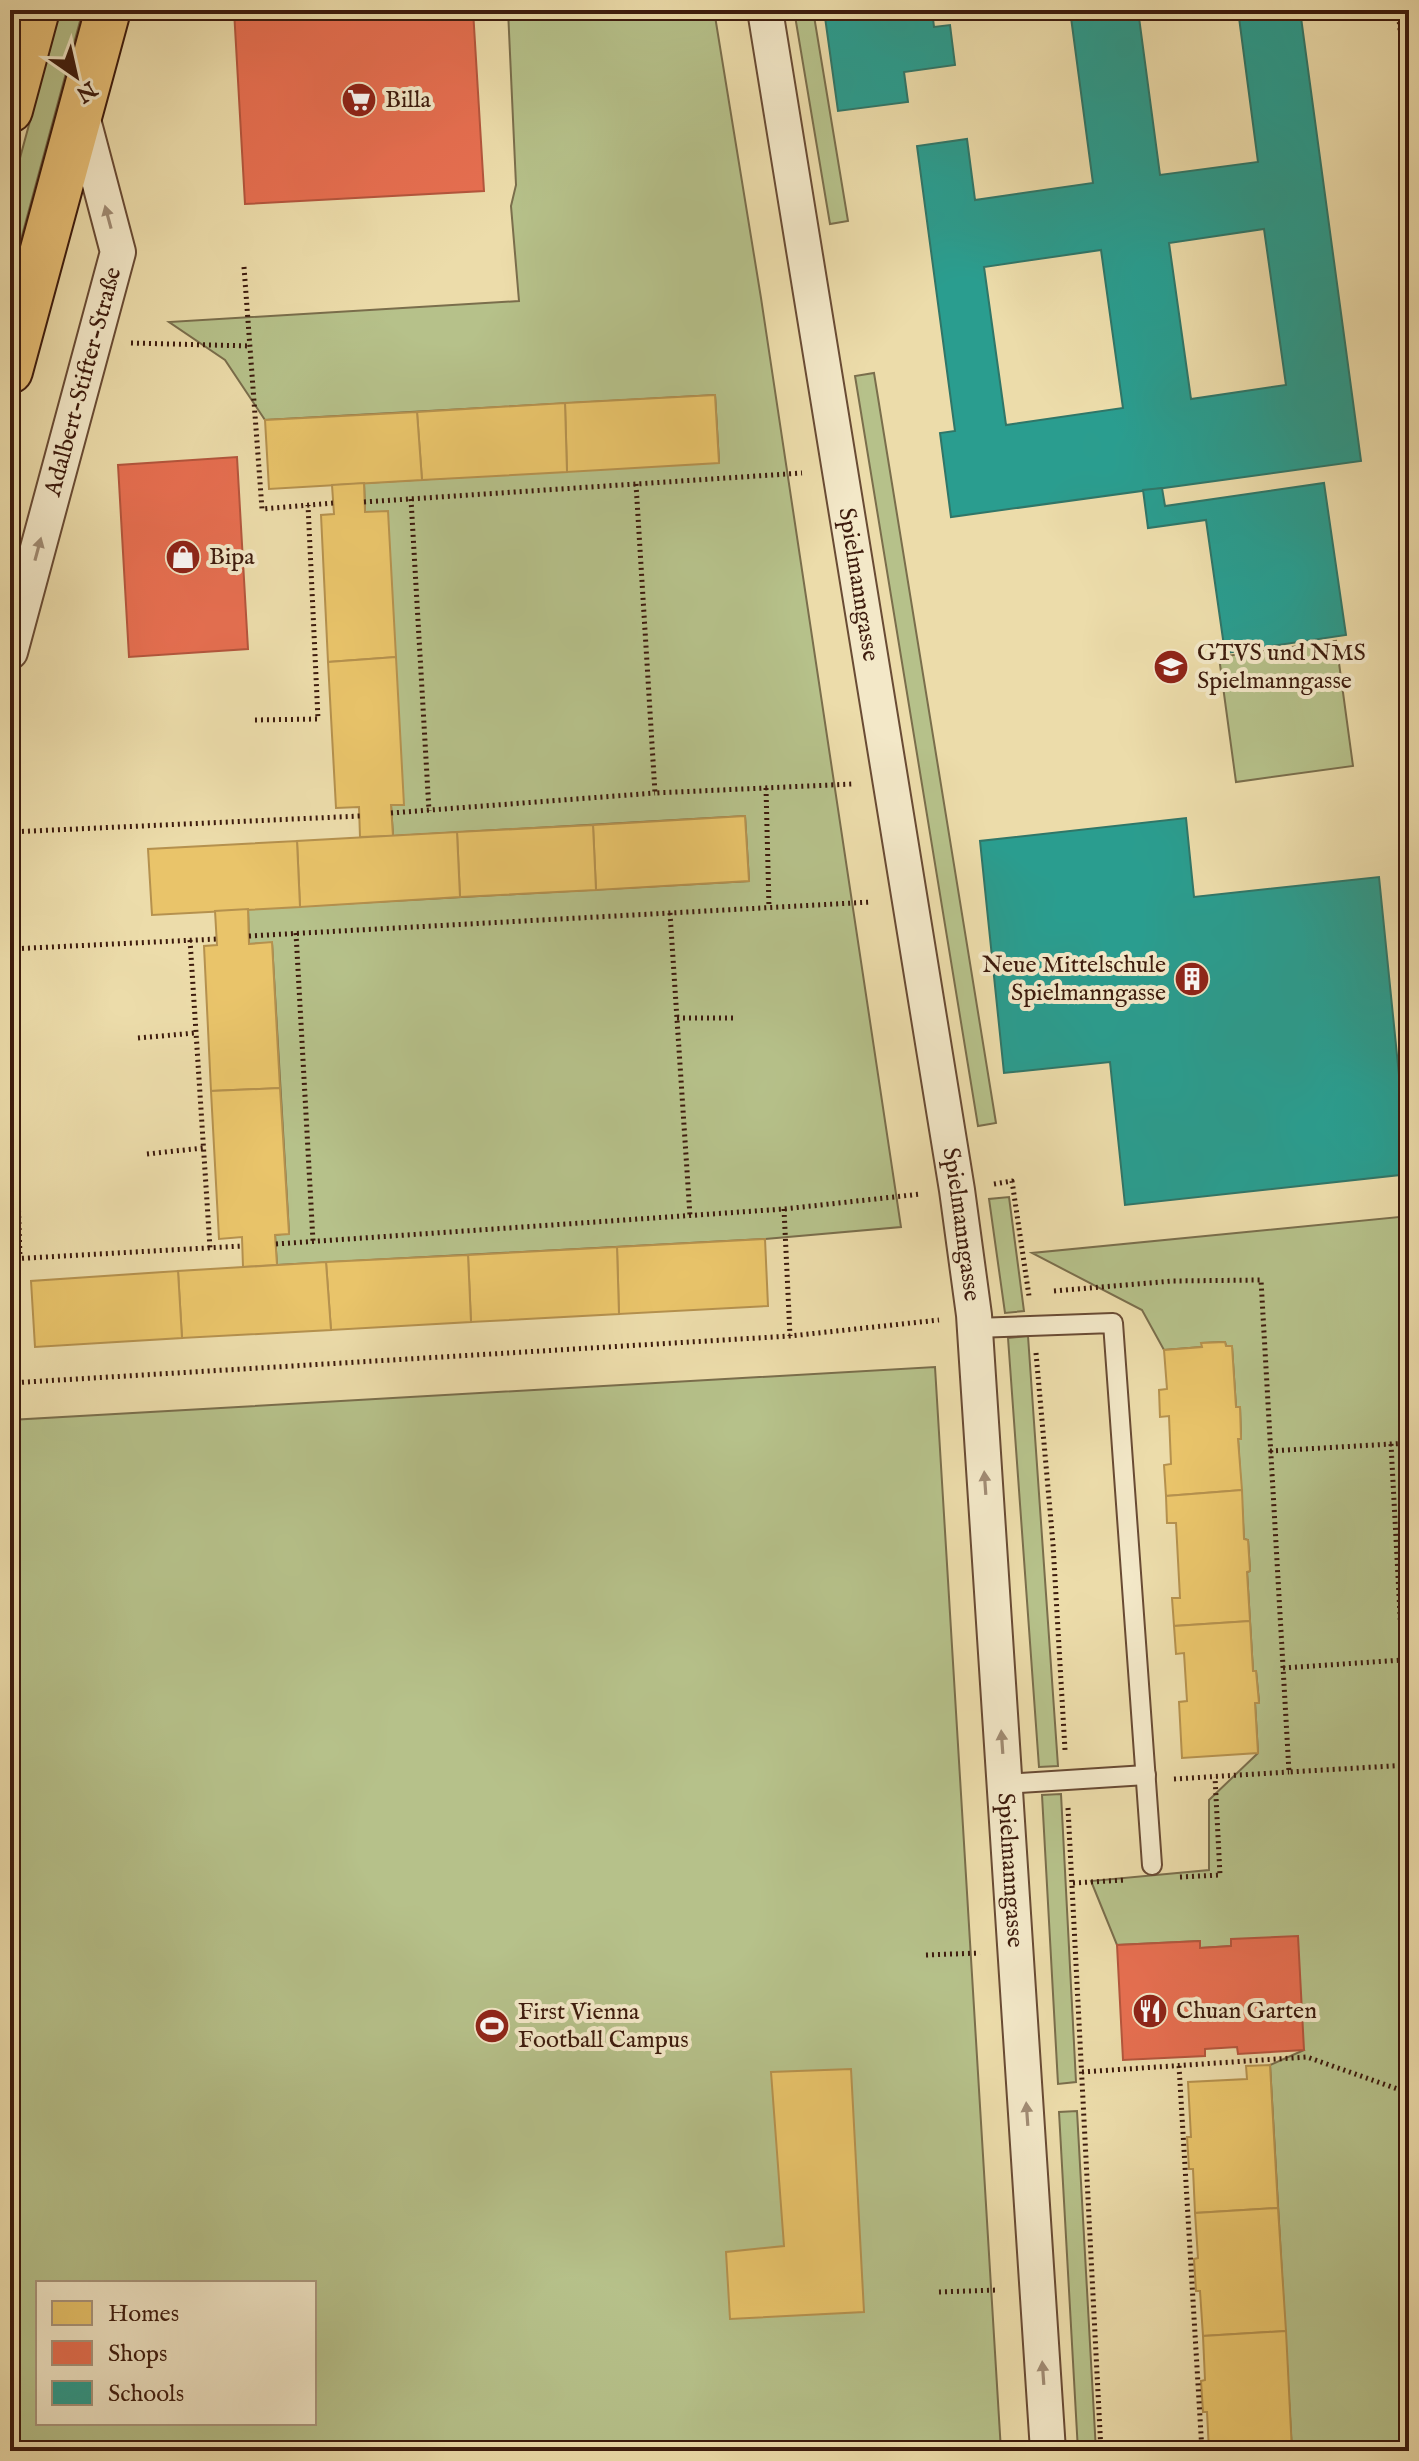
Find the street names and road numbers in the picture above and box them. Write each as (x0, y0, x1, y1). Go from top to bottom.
street label: Adalbert-Stifter-Straße (37, 264, 129, 501)
street label: Spielmanngasse (831, 505, 886, 663)
street label: Spielmanngasse (935, 1145, 987, 1303)
street label: Spielmanngasse (990, 1792, 1031, 1948)

